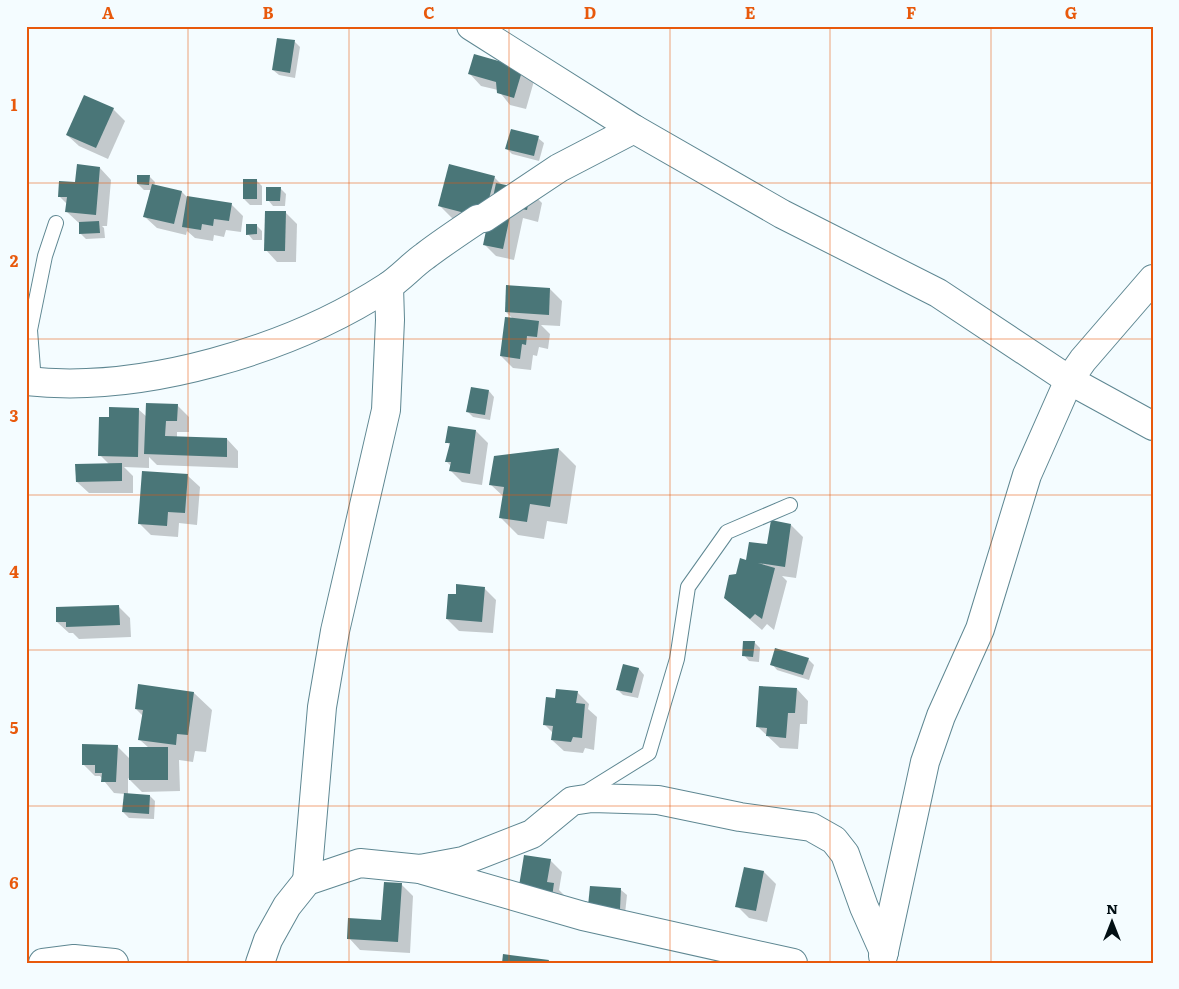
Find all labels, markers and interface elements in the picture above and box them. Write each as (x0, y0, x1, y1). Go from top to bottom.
text: A (102, 0, 114, 24)
text: B (262, 0, 274, 24)
text: C (423, 0, 435, 24)
text: D (584, 0, 596, 24)
text: E (745, 0, 756, 24)
text: F (906, 0, 916, 24)
text: G (1065, 0, 1077, 24)
text: 1 (11, 92, 18, 116)
text: 2 (10, 248, 19, 272)
text: 3 (10, 403, 19, 427)
text: 4 (9, 559, 19, 583)
text: 5 (10, 715, 19, 739)
text: 6 (9, 870, 19, 894)
north arrow (1086, 896, 1136, 946)
text: N (1106, 898, 1118, 918)

